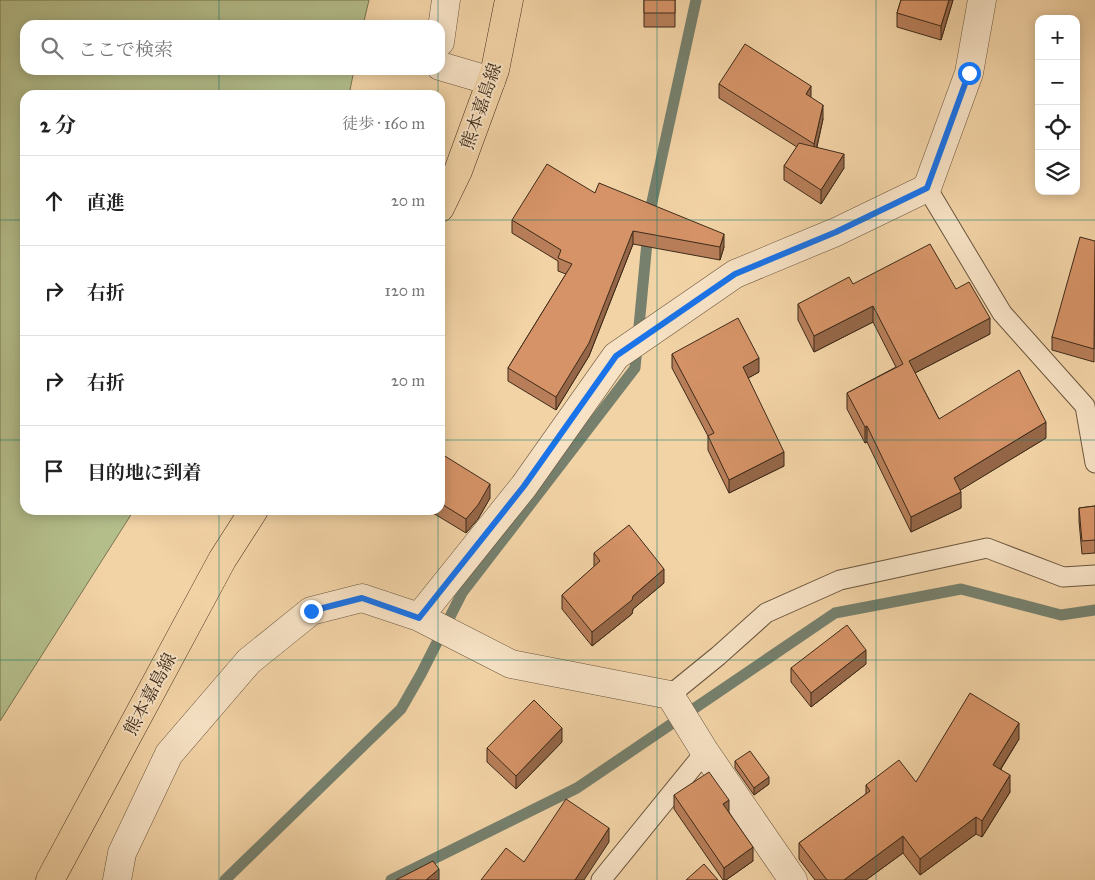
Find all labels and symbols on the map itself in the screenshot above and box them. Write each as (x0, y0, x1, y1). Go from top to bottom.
street label: 熊本嘉島線 (456, 60, 506, 152)
route start (958, 62, 981, 85)
route end (300, 600, 323, 623)
street label: 熊本嘉島線 (119, 649, 181, 739)

